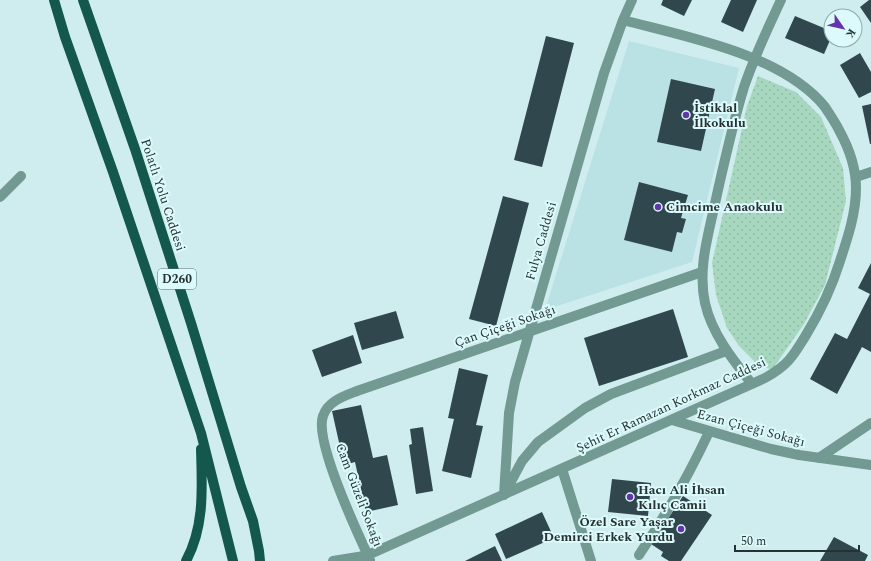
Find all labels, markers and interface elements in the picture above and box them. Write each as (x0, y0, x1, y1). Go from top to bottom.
north arrow (823, 8, 863, 48)
text: K (841, 25, 860, 42)
place label: İstiklal İlkokulu (694, 98, 746, 133)
marker: İstiklal İlkokulu (681, 110, 691, 120)
street label: Polatlı Yolu Caddesi (135, 136, 191, 254)
place label: Cimcime Anaokulu (666, 197, 783, 217)
street label: Fulya Caddesi (520, 199, 562, 283)
marker: Cimcime Anaokulu (653, 202, 663, 212)
road number: D260 (158, 269, 196, 289)
street label: Çan Çiçeği Sokağı (452, 299, 558, 353)
street label: Şehit Er Ramazan Korkmaz Caddesi (573, 352, 769, 458)
street label: Ezan Çiçeği Sokağı (695, 404, 807, 452)
street label: Cam Güzeli Sokağı (330, 440, 388, 550)
place label: Hacı Ali İhsan Kılıç Camii (638, 480, 725, 515)
marker: Hacı Ali İhsan Kılıç Camii (625, 492, 635, 502)
place label: Özel Sare Yaşar Demirci Erkek Yurdu (543, 512, 673, 547)
marker: Özel Sare Yaşar Demirci Erkek Yurdu (676, 524, 686, 534)
scale bar (735, 527, 859, 553)
text: 50 m (741, 532, 766, 551)

